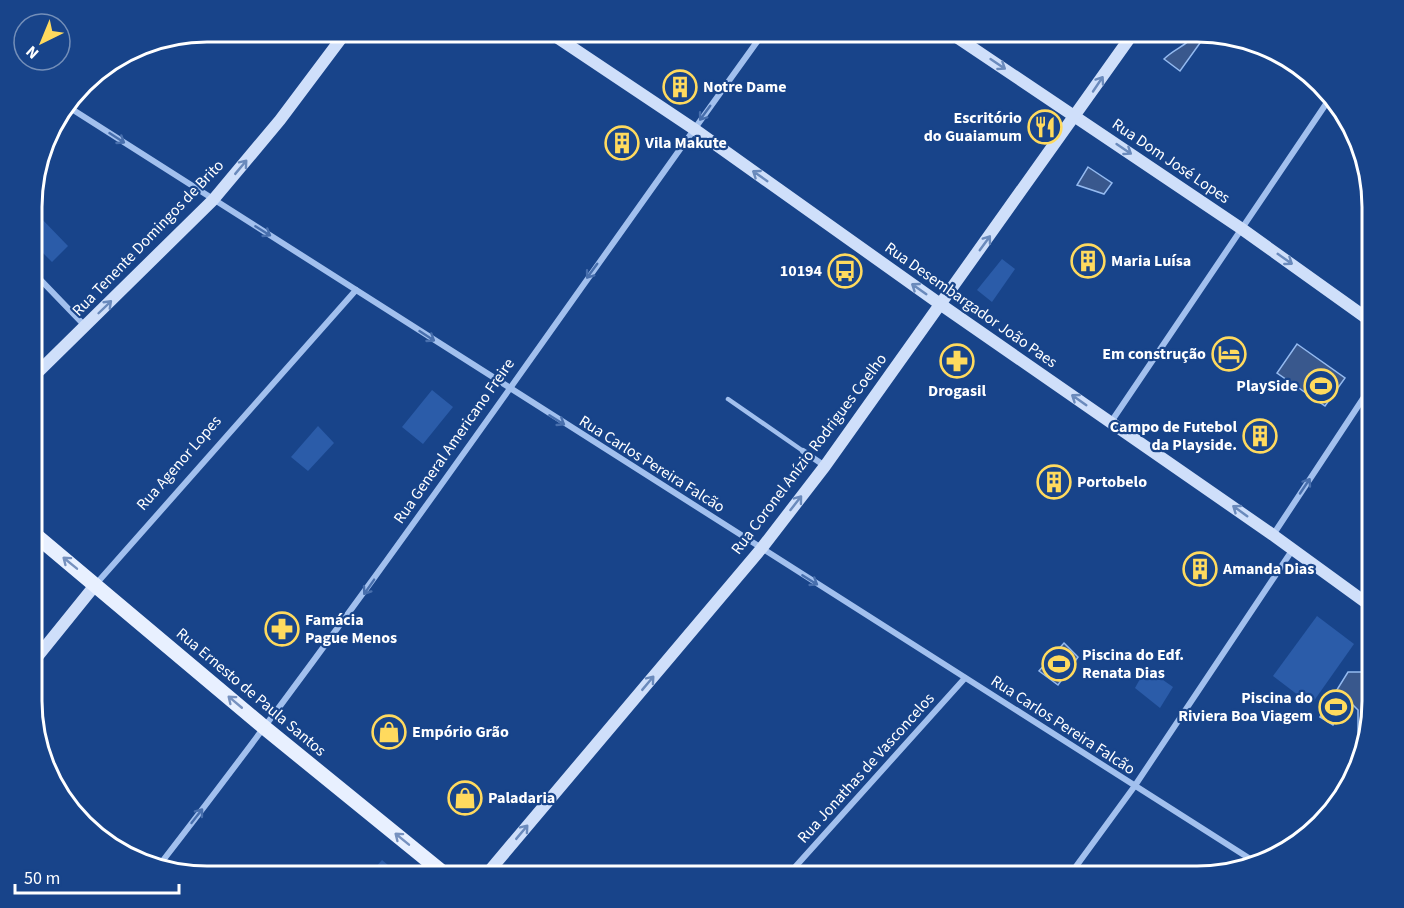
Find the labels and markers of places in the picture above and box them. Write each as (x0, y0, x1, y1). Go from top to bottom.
building icon: Notre Dame (662, 69, 698, 105)
place label: Notre Dame (703, 76, 787, 98)
place label: Escritório do Guaiamum (924, 107, 1022, 147)
restaurant icon: Escritório do Guaiamum (1027, 109, 1063, 145)
building icon: Vila Makute (604, 125, 640, 161)
place label: Vila Makute (644, 132, 727, 154)
building icon: Maria Luísa (1070, 243, 1106, 279)
place label: Maria Luísa (1111, 250, 1191, 272)
bus stop icon: 10194 (827, 253, 863, 289)
place label: 10194 (780, 260, 823, 282)
hotel icon: Em construção (1211, 336, 1247, 372)
pharmacy icon: Drogasil (939, 343, 975, 379)
place label: Em construção (1102, 343, 1206, 365)
sports icon: PlaySide (1303, 368, 1339, 404)
place label: PlaySide (1236, 375, 1298, 397)
place label: Drogasil (928, 380, 986, 402)
place label: Campo de Futebol da Playside. (1110, 416, 1237, 456)
building icon: Campo de Futebol da Playside. (1242, 418, 1278, 454)
building icon: Portobelo (1036, 464, 1072, 500)
place label: Portobelo (1077, 471, 1147, 493)
building icon: Amanda Dias (1182, 551, 1218, 587)
place label: Amanda Dias (1222, 558, 1314, 580)
place label: Famácia Pague Menos (305, 609, 397, 649)
pharmacy icon: Famácia Pague Menos (264, 611, 300, 647)
place label: Piscina do Edf. Renata Dias (1082, 644, 1184, 684)
sports icon: Piscina do Edf. Renata Dias (1041, 646, 1077, 682)
place label: Piscina do Riviera Boa Viagem (1178, 687, 1313, 727)
sports icon: Piscina do Riviera Boa Viagem (1318, 689, 1354, 725)
shop icon: Empório Grão (371, 714, 407, 750)
place label: Empório Grão (412, 721, 509, 743)
shop icon: Paladaria (447, 780, 483, 816)
place label: Paladaria (488, 787, 555, 809)

